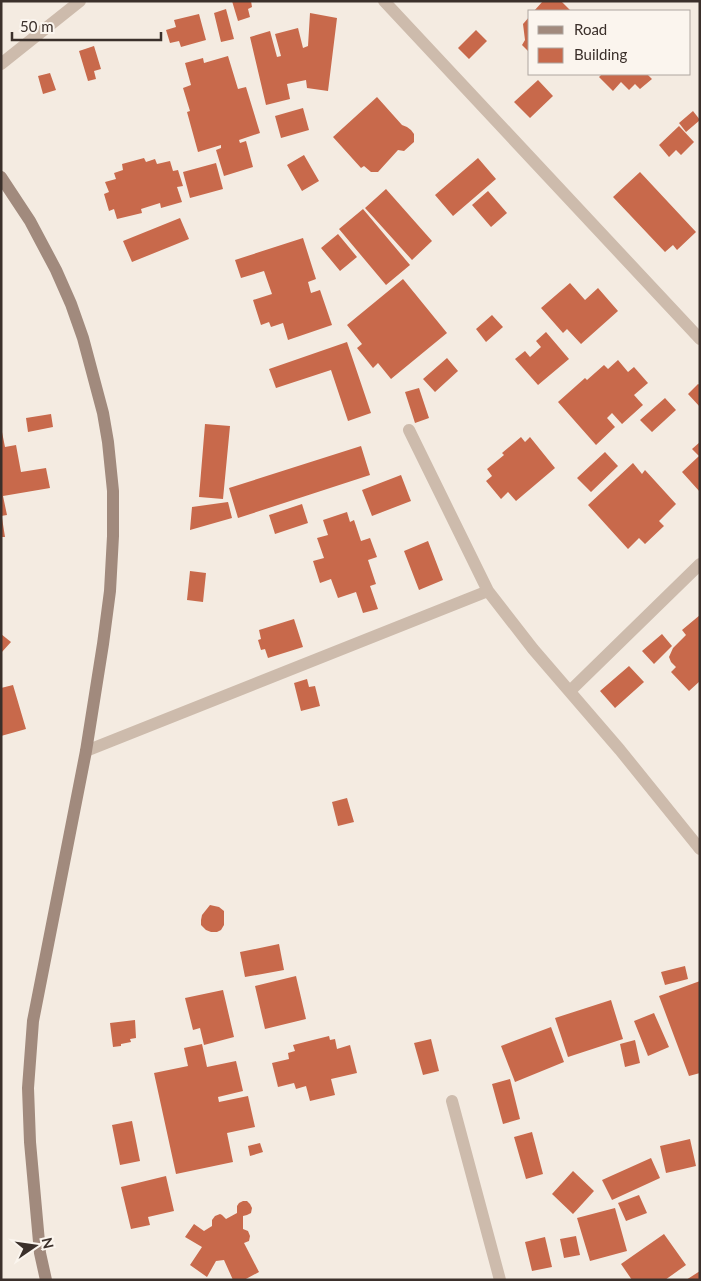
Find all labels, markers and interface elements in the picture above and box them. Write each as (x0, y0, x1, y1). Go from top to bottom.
scale bar (12, 10, 161, 42)
legend (528, 10, 691, 75)
text: 50 m (20, 17, 54, 35)
text: Road (574, 20, 607, 38)
text: Building (574, 45, 627, 63)
north arrow (10, 1221, 60, 1271)
text: N (39, 1236, 58, 1250)

